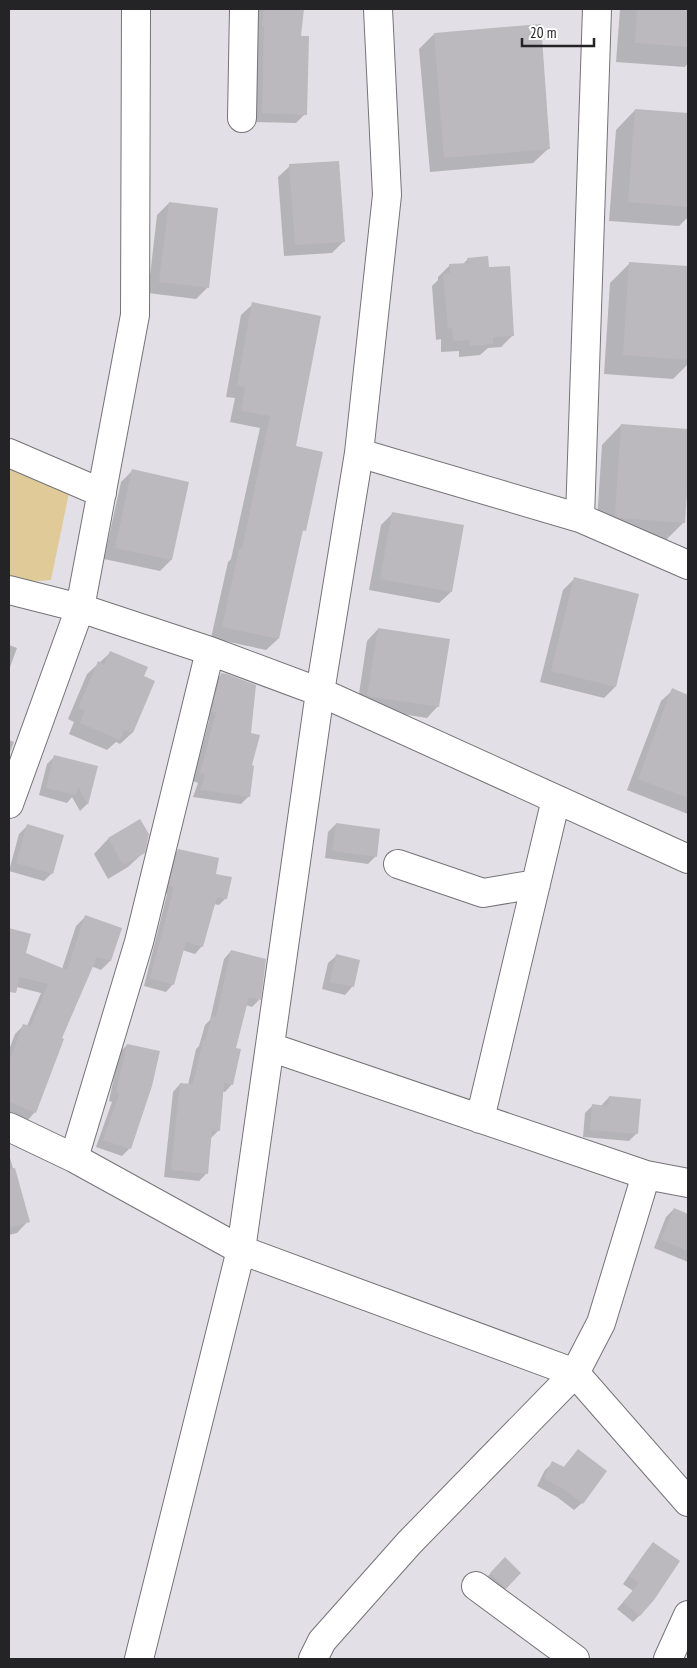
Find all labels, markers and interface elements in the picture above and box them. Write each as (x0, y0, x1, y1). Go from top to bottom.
scale bar (522, 15, 594, 47)
text: 20 m (530, 23, 556, 42)

